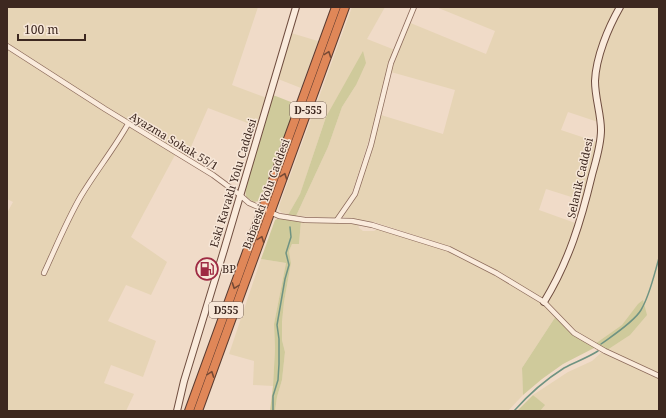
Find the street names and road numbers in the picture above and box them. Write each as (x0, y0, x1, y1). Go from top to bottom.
road number: D-555 (290, 102, 326, 118)
street label: Ayazma Sokak 55/1 (127, 108, 221, 173)
street label: Eski Kavaklı Yolu Caddesi (206, 116, 259, 249)
street label: Babaeski Yolu Caddesi (239, 136, 293, 251)
street label: Selanik Caddesi (563, 136, 596, 220)
road number: D555 (209, 302, 243, 318)

